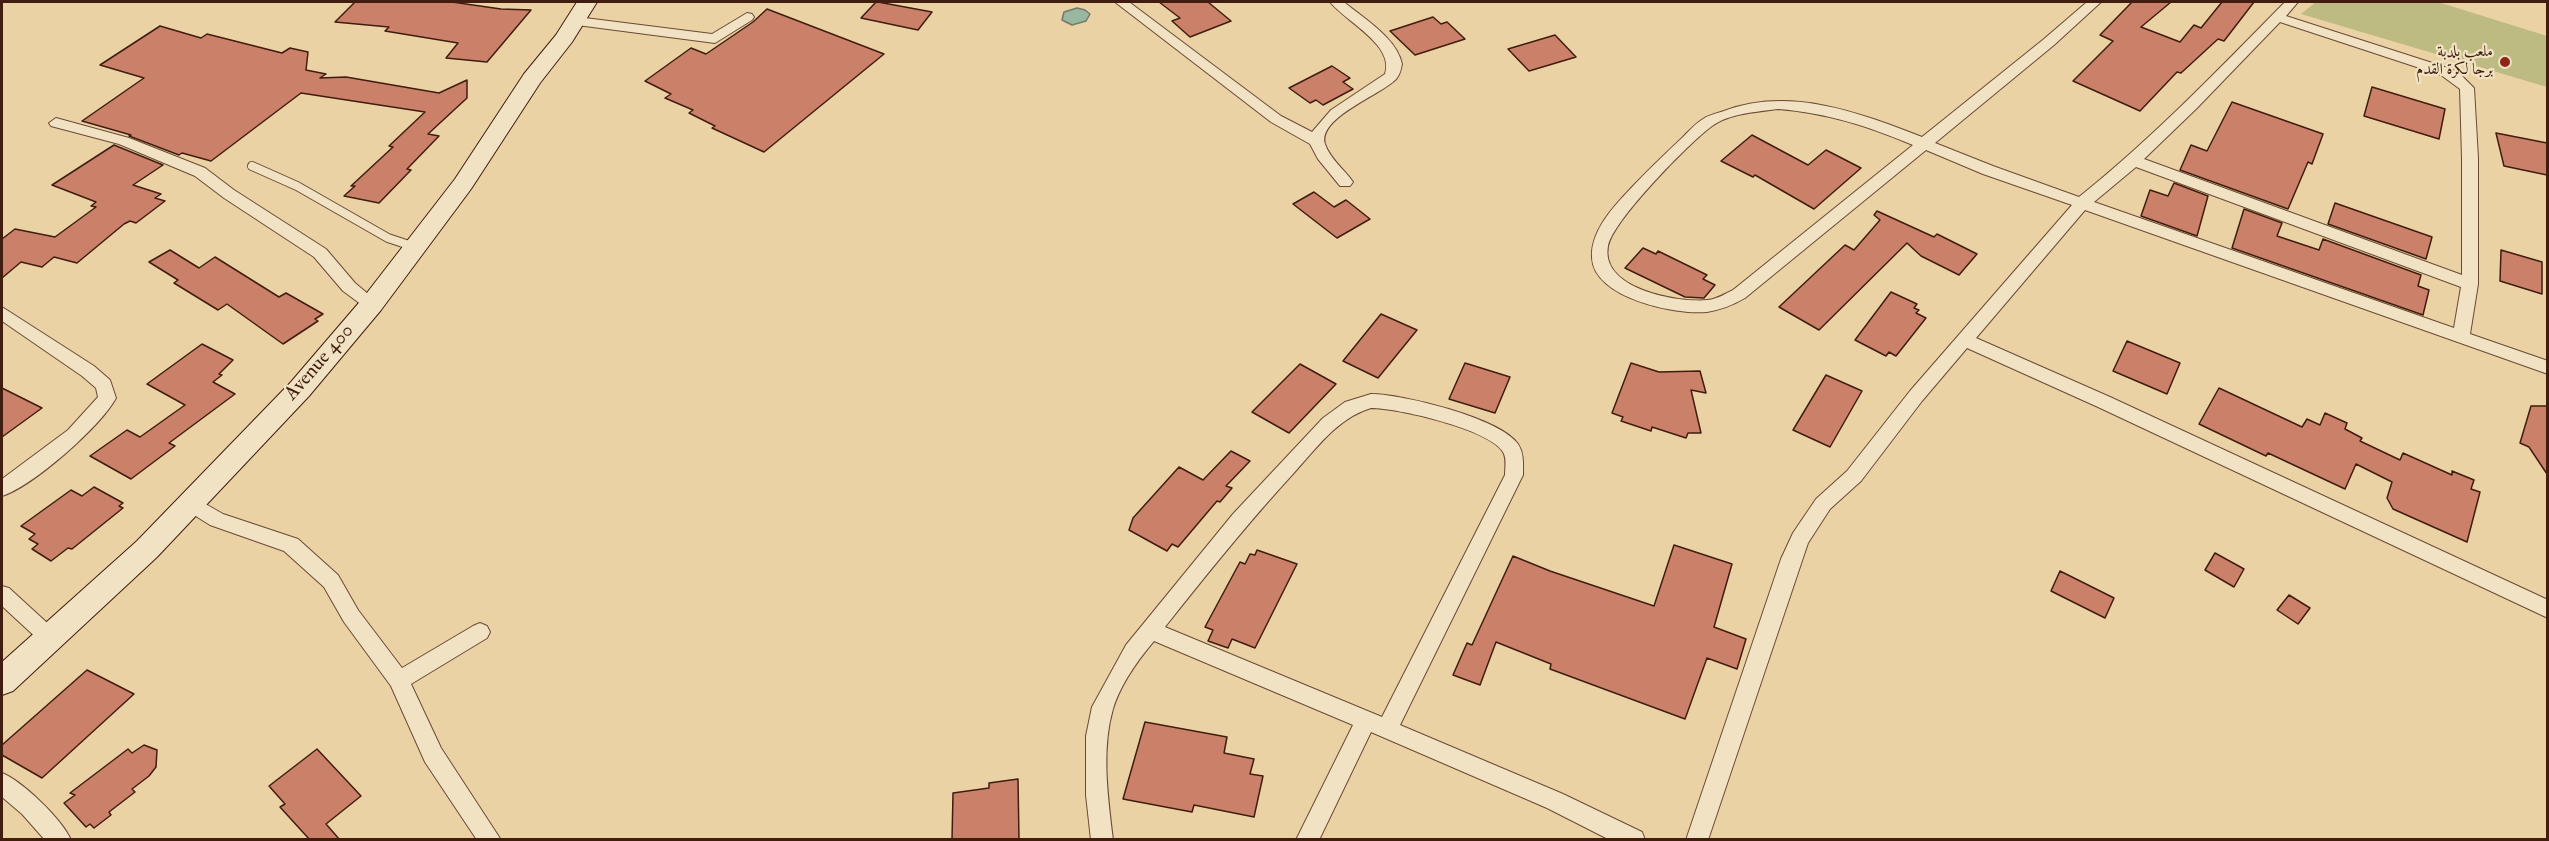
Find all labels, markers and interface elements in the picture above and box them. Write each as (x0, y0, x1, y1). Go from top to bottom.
place label: ملعب بلدبة برجا لكرة القدم (2416, 43, 2493, 81)
marker: ملعب بلدبة برجا لكرة القدم (2498, 55, 2512, 69)
street label: Avenue 400 (280, 320, 360, 406)

